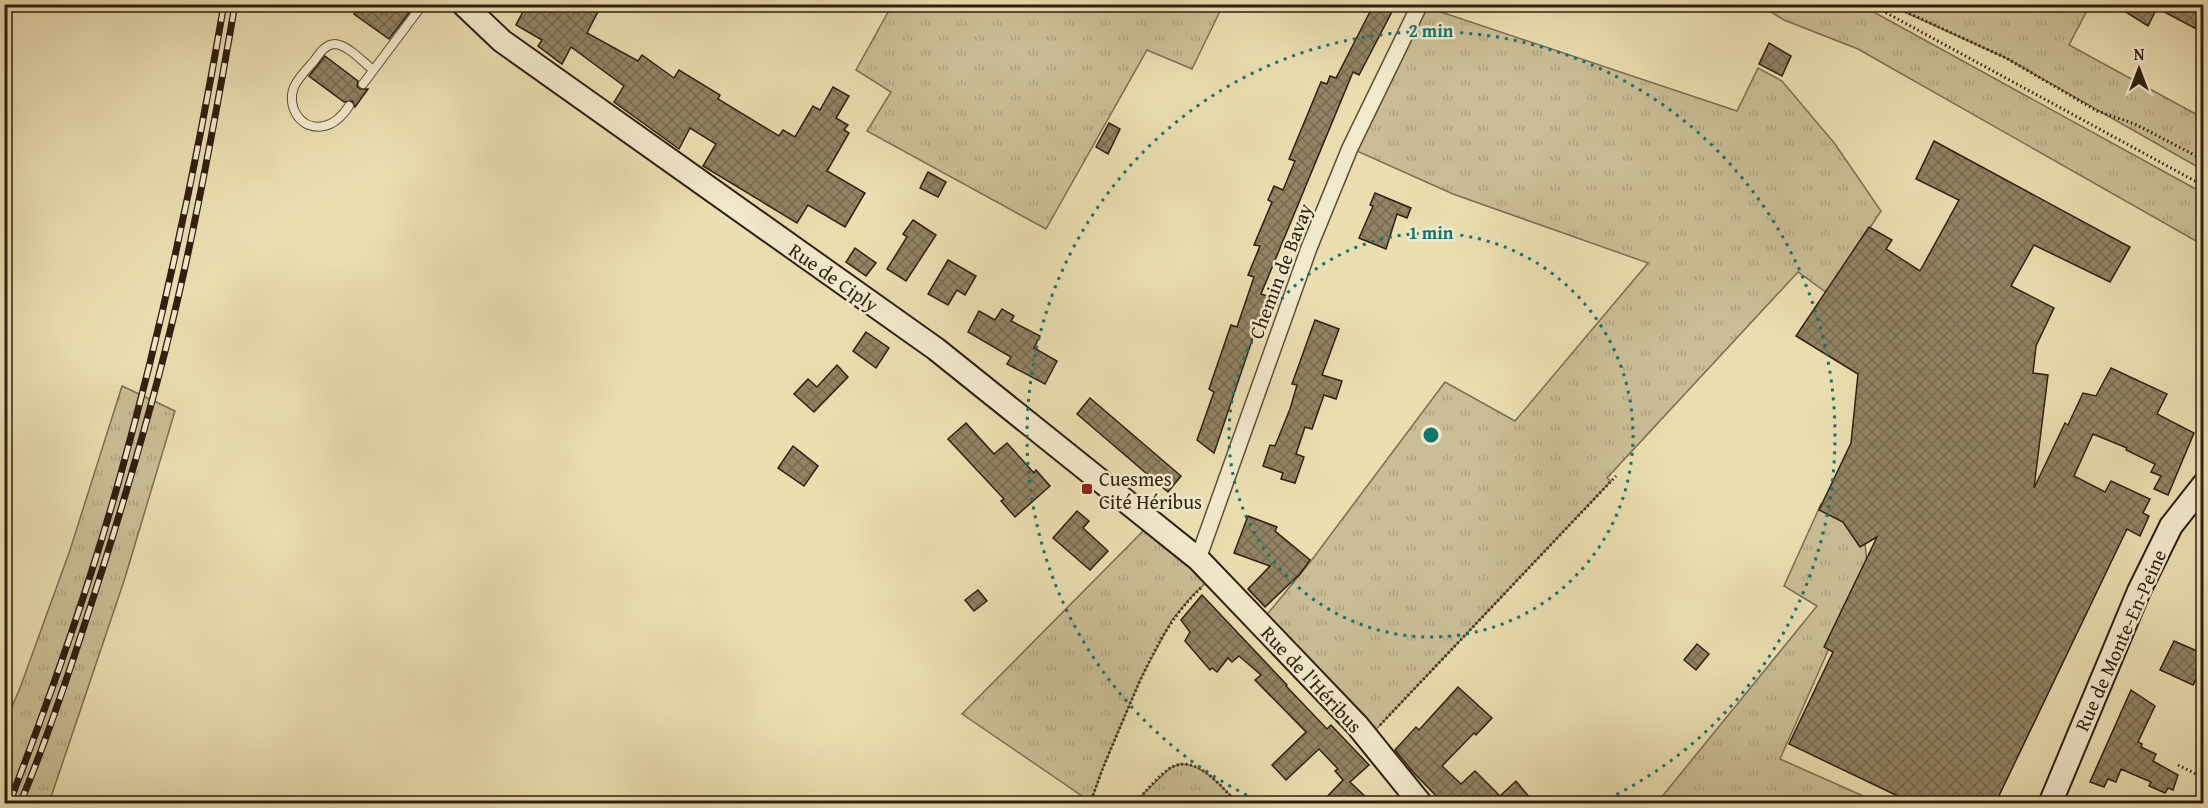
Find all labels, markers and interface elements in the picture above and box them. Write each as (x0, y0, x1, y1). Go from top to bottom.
text: 2 min (1409, 17, 1454, 44)
north arrow (2109, 39, 2169, 99)
text: N (2134, 42, 2145, 66)
street label: Chemin de Bavay (1241, 199, 1319, 343)
text: 1 min (1409, 219, 1454, 246)
street label: Rue de Ciply (783, 235, 885, 319)
centre of rings (1421, 425, 1441, 445)
place label: Cuesmes Cité Héribus (1099, 464, 1202, 516)
marker: Cuesmes Cité Héribus (1080, 482, 1094, 496)
street label: Rue de Monte-En-Peine (2067, 544, 2173, 736)
street label: Rue de l'Héribus (1255, 619, 1369, 739)

